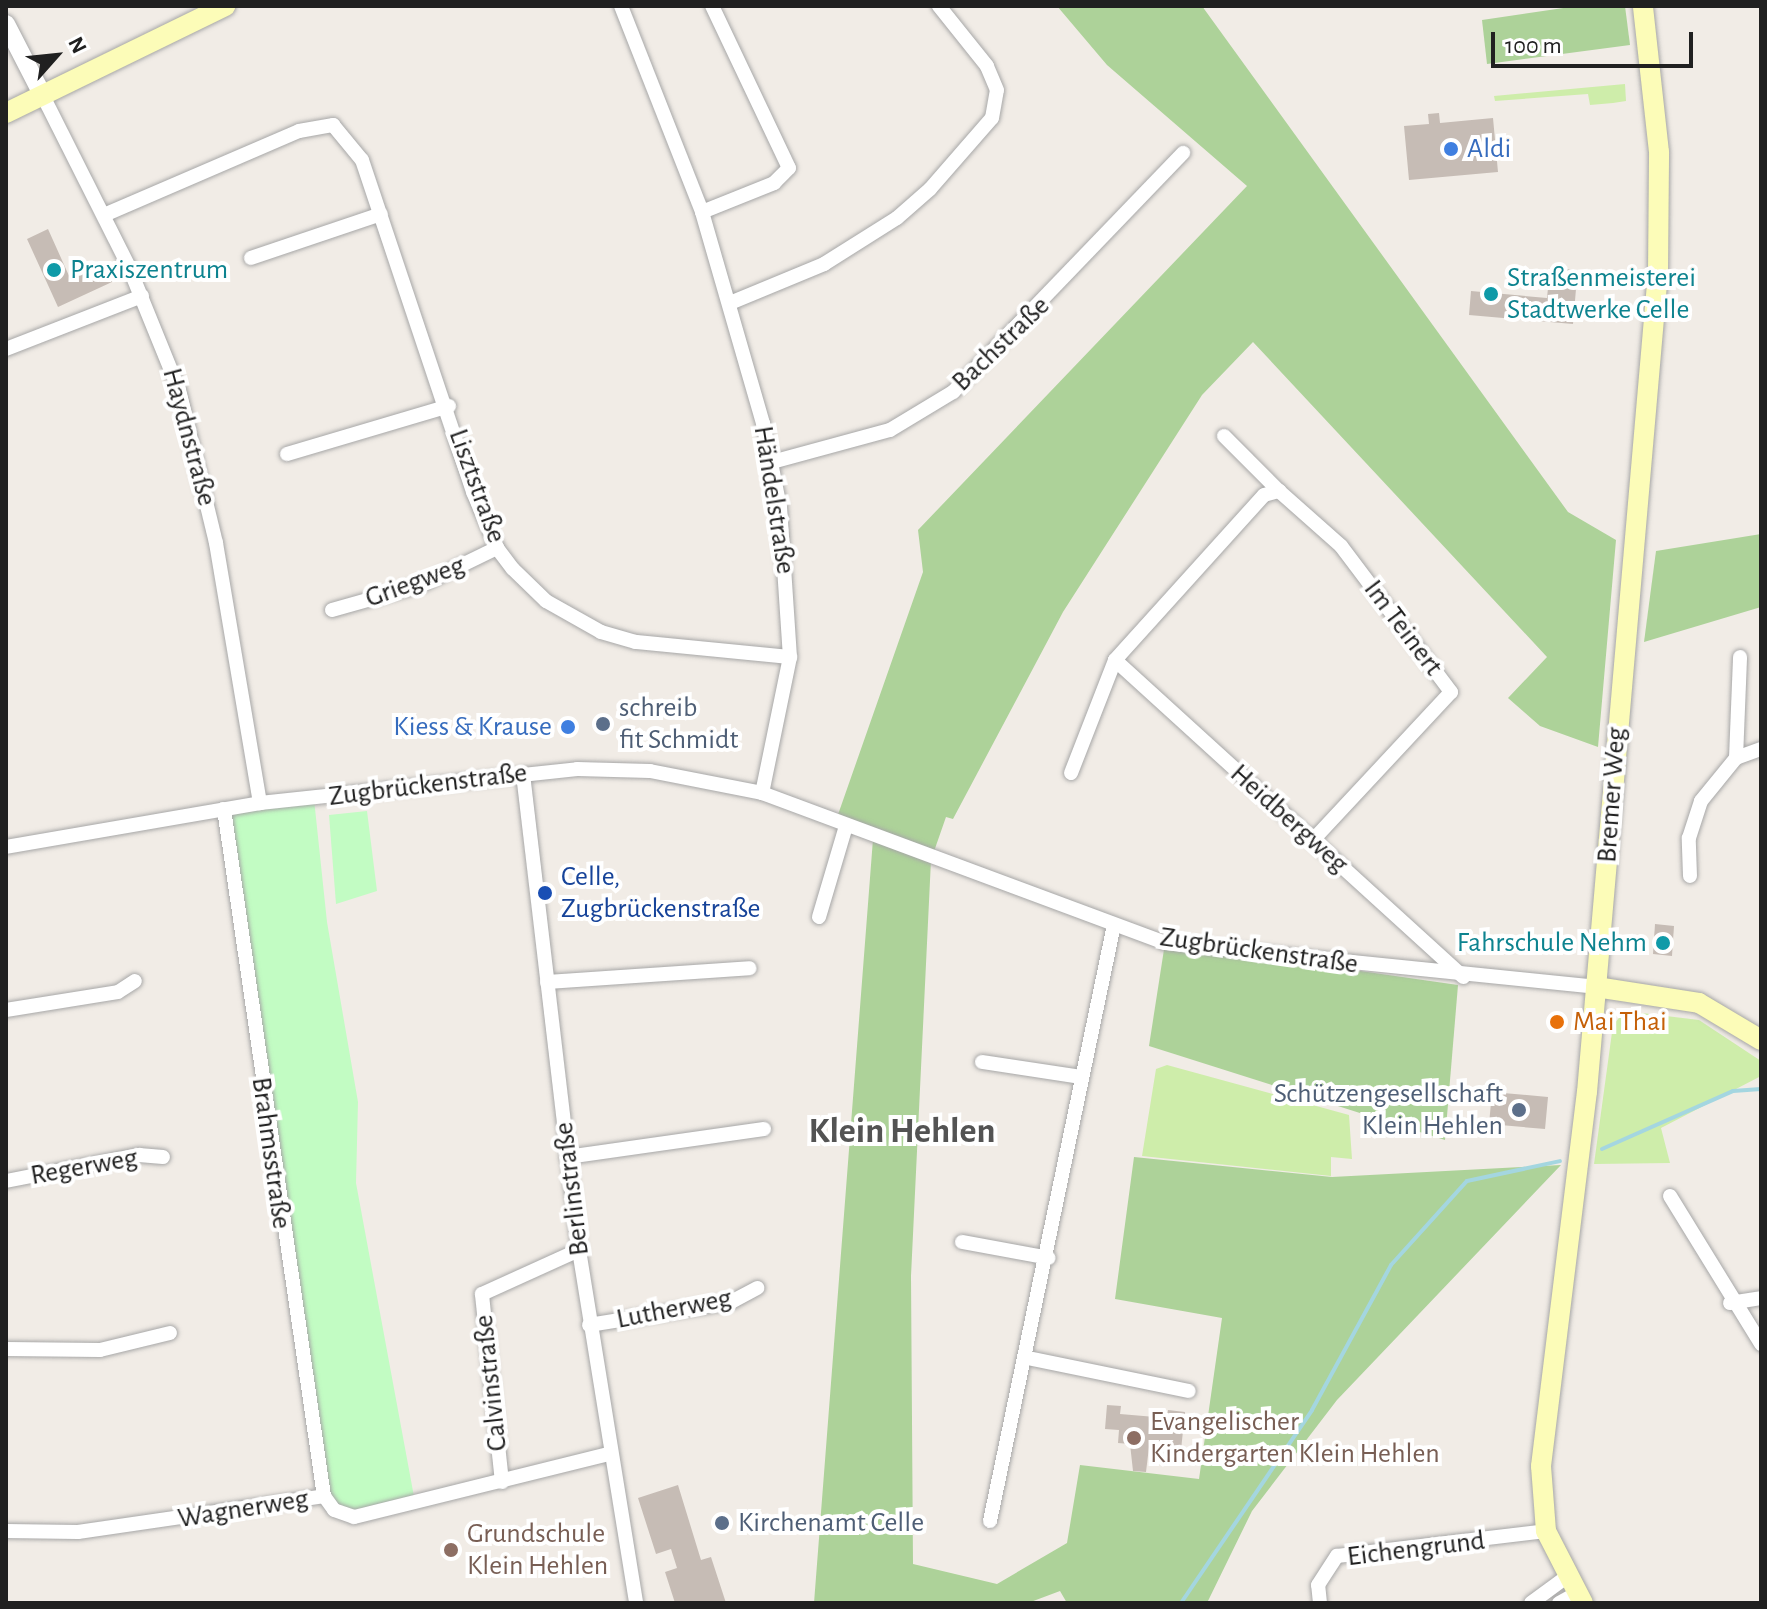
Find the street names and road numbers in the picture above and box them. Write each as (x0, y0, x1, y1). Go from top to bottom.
street label: Bachstraße (945, 289, 1057, 399)
street label: Haydnstraße (155, 365, 223, 509)
street label: Händelstraße (746, 424, 802, 576)
street label: Lisztstraße (441, 425, 513, 547)
street label: Griegweg (361, 549, 469, 615)
street label: Im Teinert (1356, 574, 1450, 682)
street label: Bremer Weg (1591, 726, 1633, 864)
street label: Zugbrückenstraße (327, 756, 529, 814)
street label: Heidbergweg (1223, 757, 1355, 881)
street label: Zugbrückenstraße (1158, 920, 1360, 982)
street label: Brahmsstraße (244, 1075, 298, 1231)
street label: Berlinstraße (547, 1120, 597, 1258)
street label: Regerweg (28, 1141, 140, 1193)
street label: Lutherweg (614, 1281, 734, 1337)
street label: Calvinstraße (467, 1313, 515, 1453)
street label: Wagnerweg (175, 1482, 311, 1536)
street label: Eichengrund (1345, 1524, 1487, 1574)

